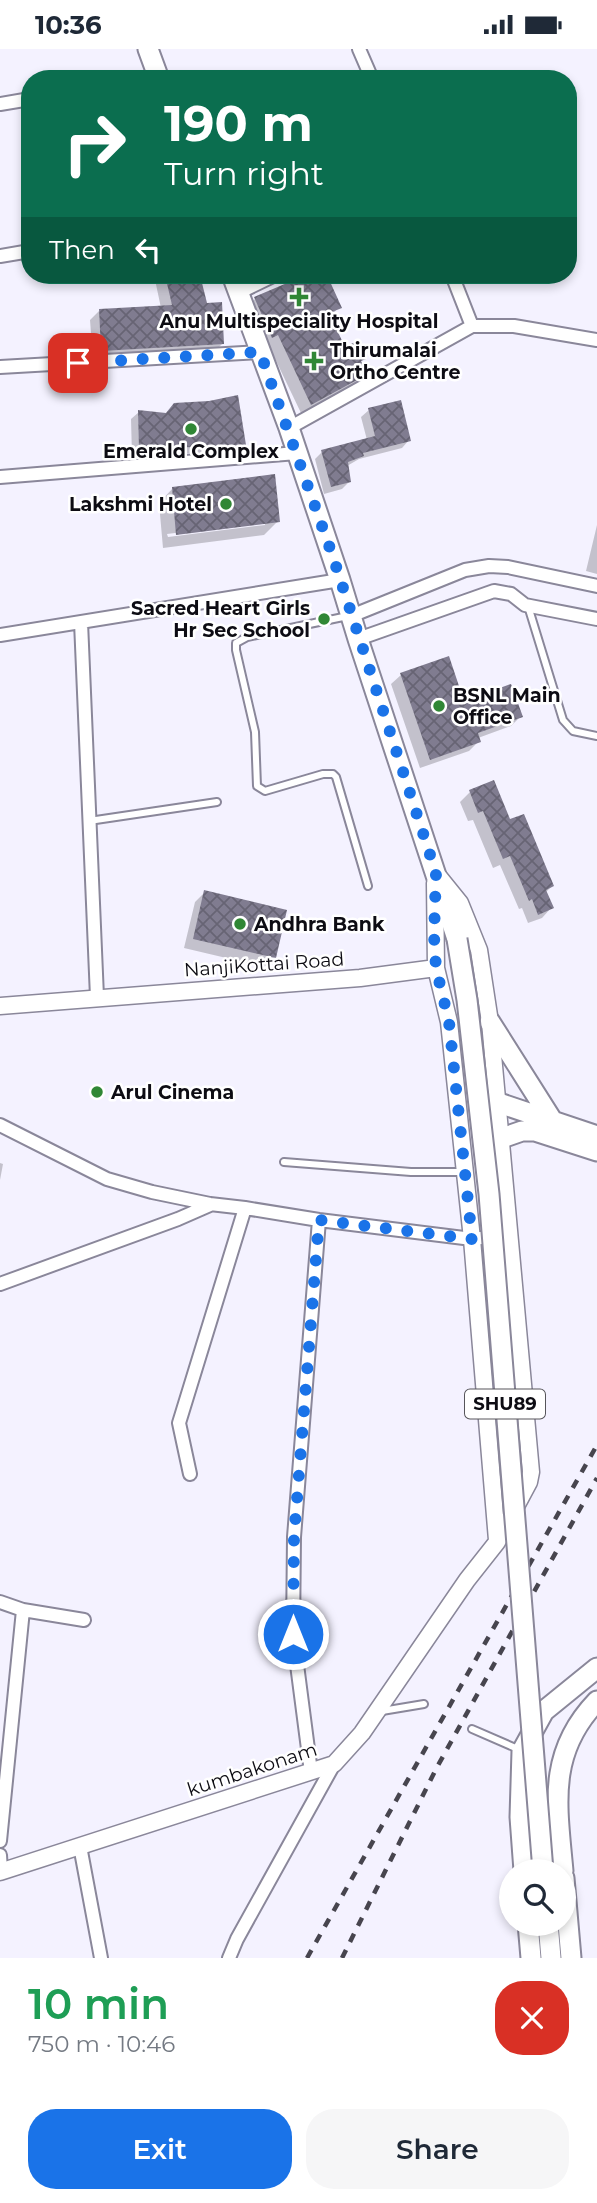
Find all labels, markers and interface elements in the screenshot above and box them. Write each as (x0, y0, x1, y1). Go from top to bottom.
text: 10:36 (35, 9, 102, 41)
text: 190 m (164, 94, 313, 153)
icon: right (49, 98, 140, 189)
text: Turn right (164, 154, 324, 193)
icon: left (129, 231, 167, 269)
text: Then (49, 234, 115, 266)
marker: Anu Multispeciality Hospital (289, 287, 309, 307)
place label: Anu Multispeciality Hospital (159, 310, 438, 333)
pin (48, 333, 108, 393)
place label: Thirumalai Ortho Centre (330, 339, 461, 384)
icon: arrive (59, 344, 97, 382)
marker: Thirumalai Ortho Centre (304, 351, 324, 371)
marker: Emerald Complex (183, 421, 199, 437)
place label: Emerald Complex (103, 440, 280, 463)
place label: Lakshmi Hotel (69, 493, 212, 516)
marker: Lakshmi Hotel (218, 496, 234, 512)
place label: Sacred Heart Girls Hr Sec School (131, 597, 310, 642)
marker: Sacred Heart Girls Hr Sec School (316, 611, 332, 627)
place label: BSNL Main Office (453, 684, 561, 729)
marker: BSNL Main Office (431, 698, 447, 714)
place label: Andhra Bank (253, 913, 385, 936)
marker: Andhra Bank (232, 916, 248, 932)
street label: NanjiKottai Road (183, 947, 345, 982)
place label: Arul Cinema (110, 1081, 234, 1104)
marker: Arul Cinema (89, 1084, 105, 1100)
road number: SHU89 (465, 1389, 545, 1419)
position arrow (256, 1597, 330, 1671)
street label: kumbakonam (184, 1738, 320, 1801)
map controls (499, 1859, 576, 1936)
button: search (499, 1859, 576, 1936)
text: 10 min (28, 1978, 169, 2030)
button: close (495, 1981, 569, 2055)
text: 750 m · 10:46 (28, 2030, 175, 2058)
button: Exit (28, 2109, 292, 2189)
button: Share (306, 2109, 569, 2189)

